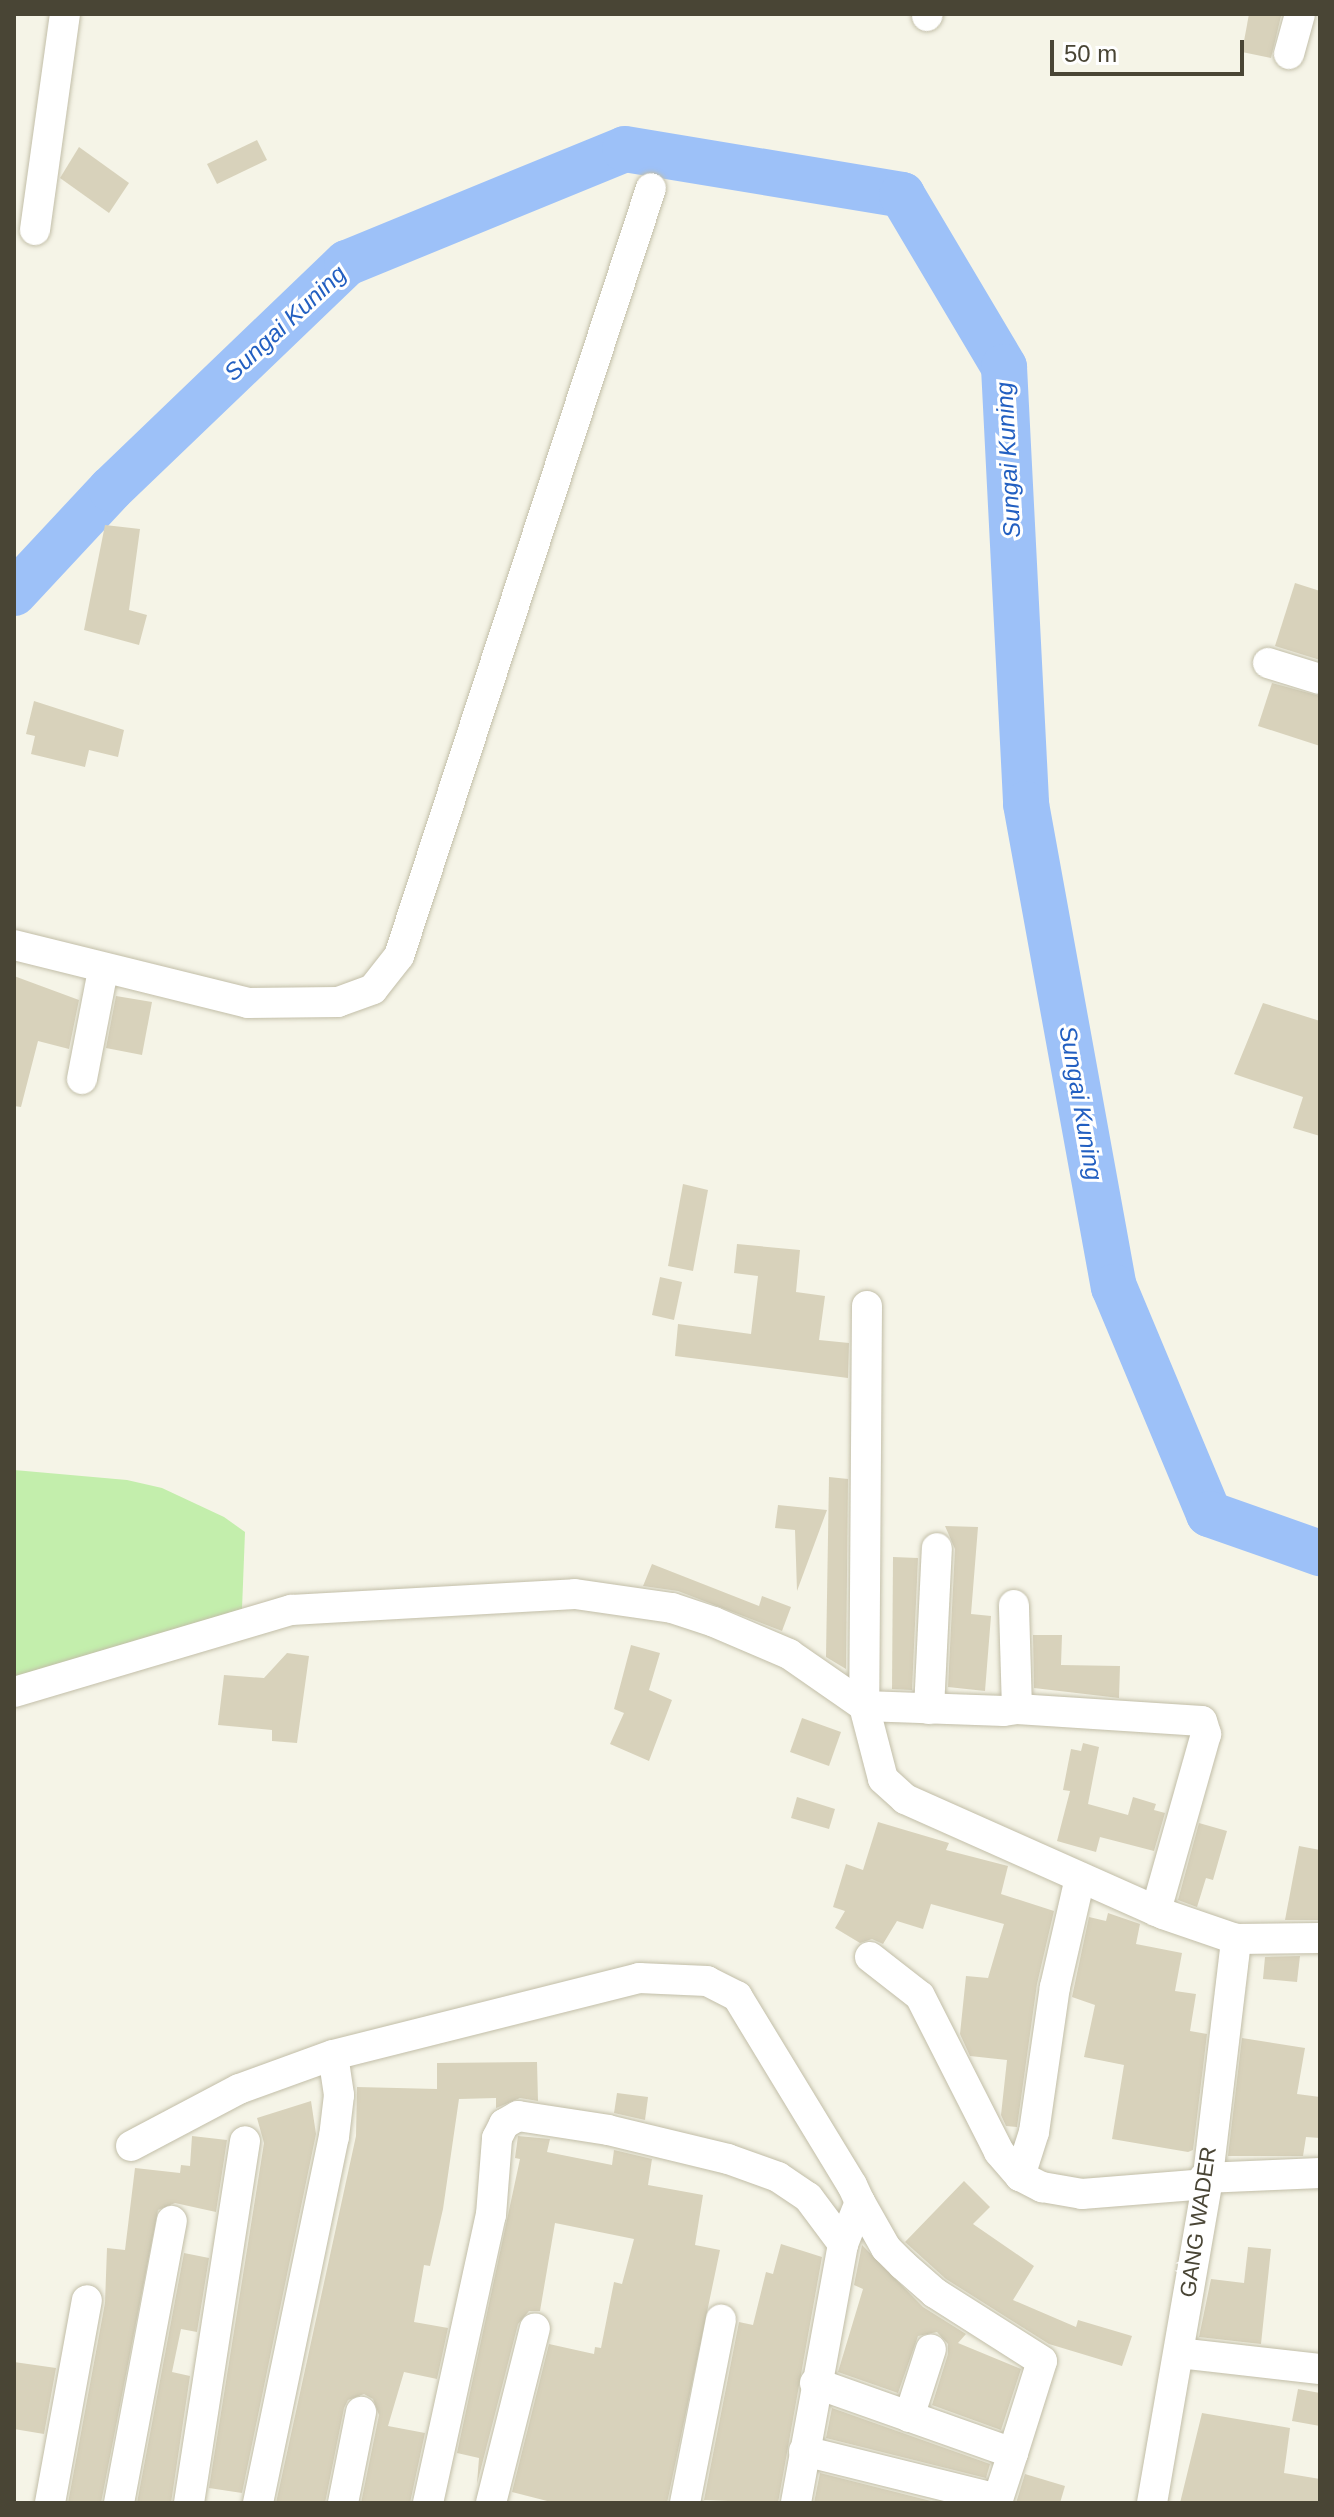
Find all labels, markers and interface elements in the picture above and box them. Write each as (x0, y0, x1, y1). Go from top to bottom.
scale bar (1054, 24, 1248, 74)
text: 50 m (1064, 40, 1117, 67)
water label: Sungai Kuning (218, 259, 352, 387)
water label: Sungai Kuning (990, 381, 1026, 539)
water label: Sungai Kuning (1053, 1024, 1109, 1182)
street label: GANG WADER (1174, 2145, 1222, 2299)

